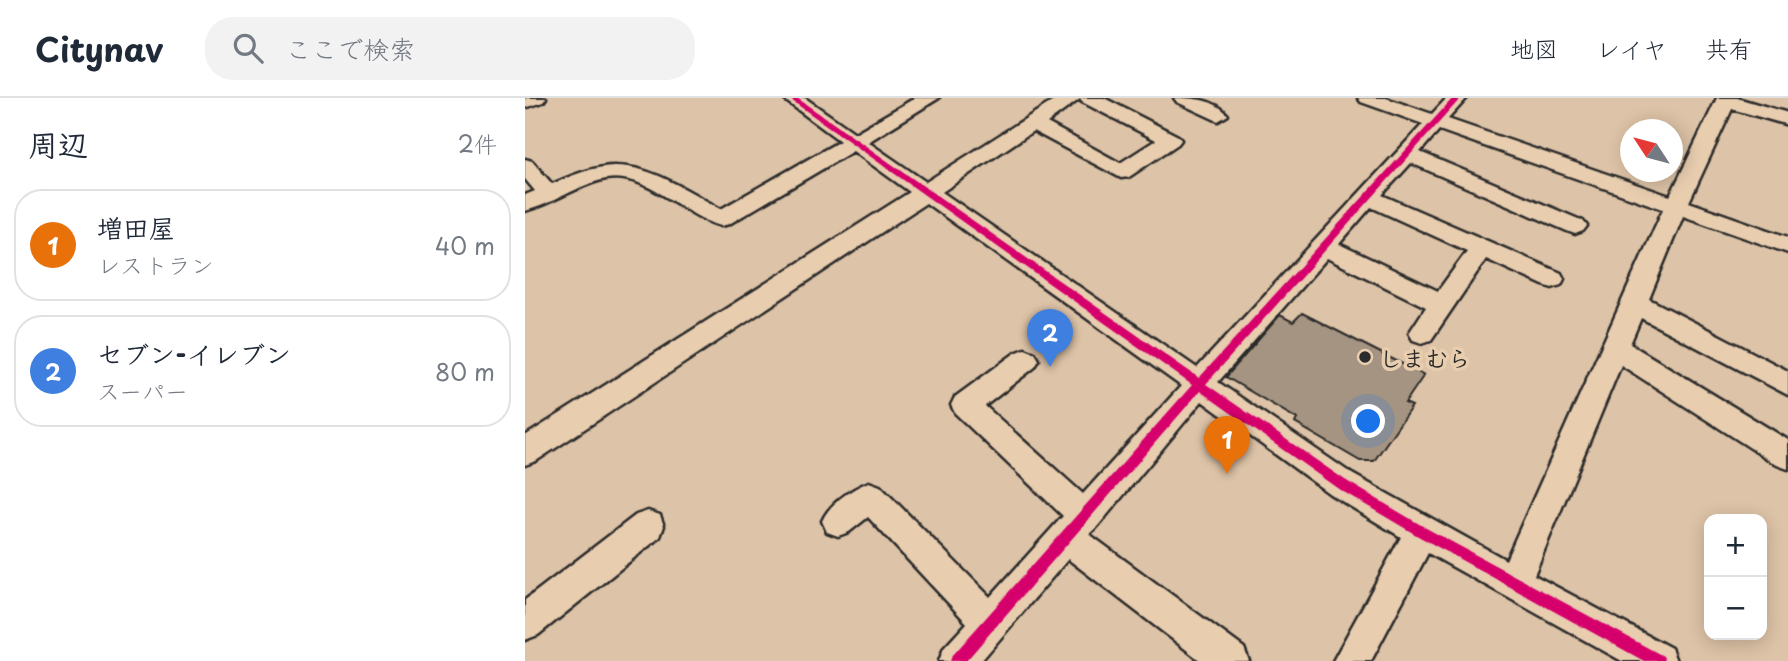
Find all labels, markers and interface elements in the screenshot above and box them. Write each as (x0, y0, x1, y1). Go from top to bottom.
search box (205, 17, 695, 80)
text: Citynav (35, 23, 163, 73)
icon: search (229, 29, 267, 67)
text: ここで検索 (285, 29, 415, 68)
text: 地図 (1510, 30, 1558, 66)
text: レイヤ (1596, 30, 1667, 66)
text: 共有 (1705, 30, 1753, 66)
north arrow (1620, 119, 1683, 182)
text: 周辺 (28, 121, 88, 166)
text: 2件 (458, 126, 497, 161)
text: 増田屋 (97, 208, 175, 247)
text: 1 (48, 228, 59, 263)
text: 40 m (435, 228, 495, 263)
text: レストラン (97, 247, 214, 282)
pin: 2 (1027, 309, 1073, 367)
text: セブン-イレブン (97, 334, 291, 373)
place label: しまむら (1379, 340, 1471, 375)
marker: しまむら (1357, 349, 1373, 365)
text: 2 (45, 354, 61, 389)
text: 80 m (435, 354, 495, 389)
text: スーパー (97, 373, 188, 408)
your location (1351, 404, 1385, 438)
pin: 1 (1204, 416, 1250, 474)
map controls (1704, 514, 1767, 640)
button: + (1704, 514, 1767, 577)
button: − (1704, 577, 1767, 640)

